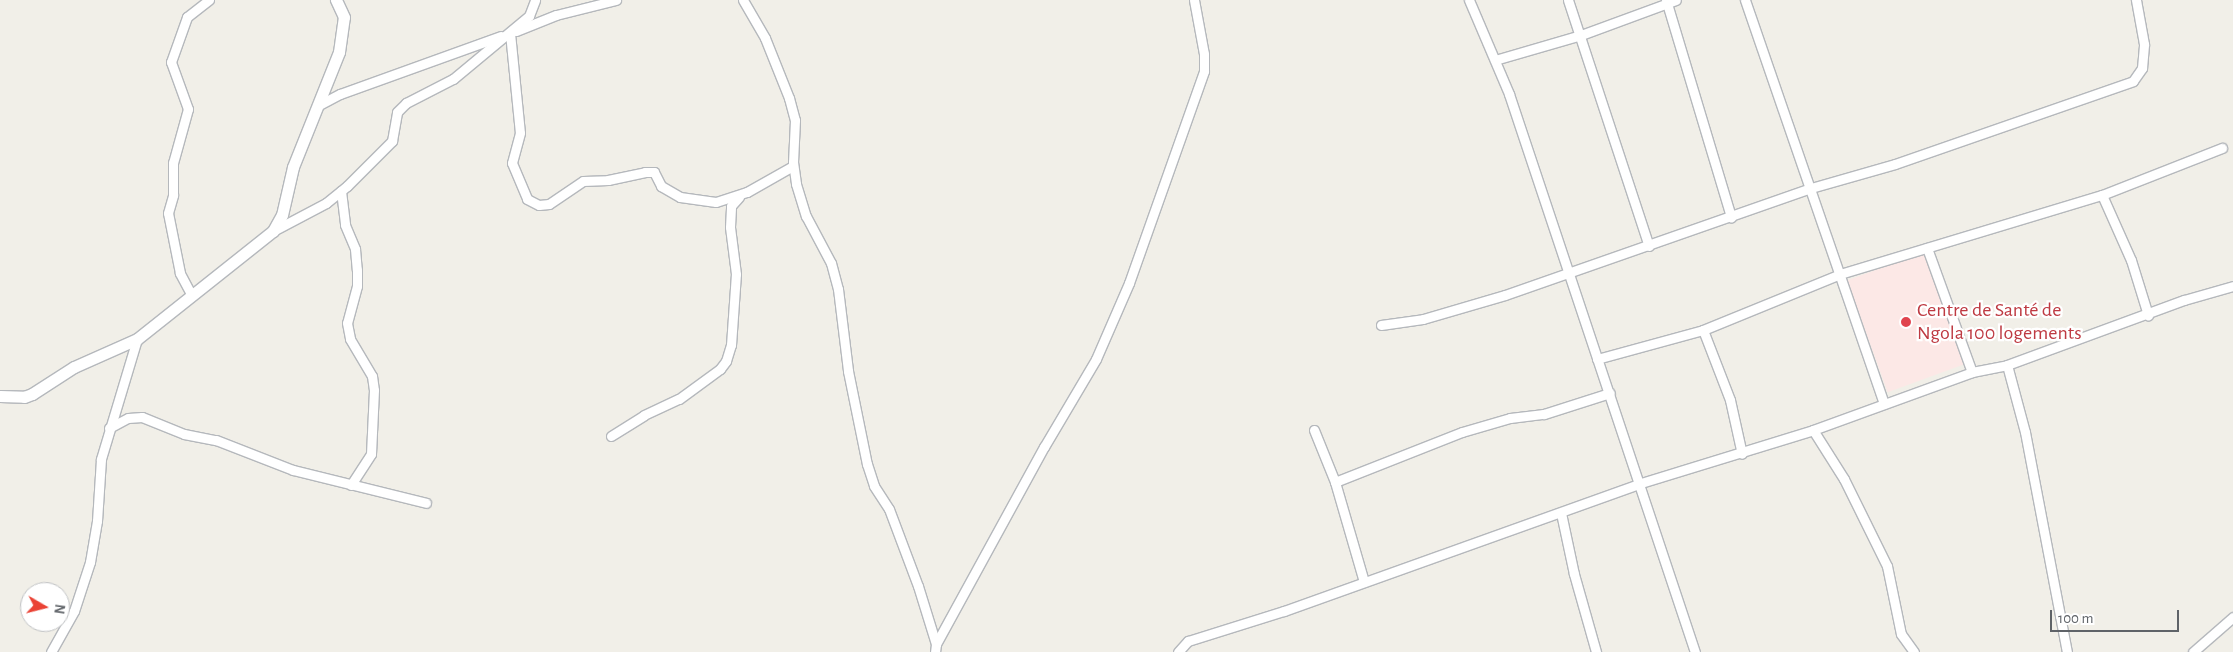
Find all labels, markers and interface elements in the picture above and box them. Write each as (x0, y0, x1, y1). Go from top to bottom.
place label: Centre de Santé de Ngola 100 logements (1917, 299, 2082, 346)
marker: Centre de Santé de Ngola 100 logements (1899, 315, 1913, 329)
north arrow (20, 582, 70, 632)
scale bar (2053, 600, 2182, 632)
text: N (51, 603, 66, 615)
text: 100 m (2058, 611, 2093, 626)

